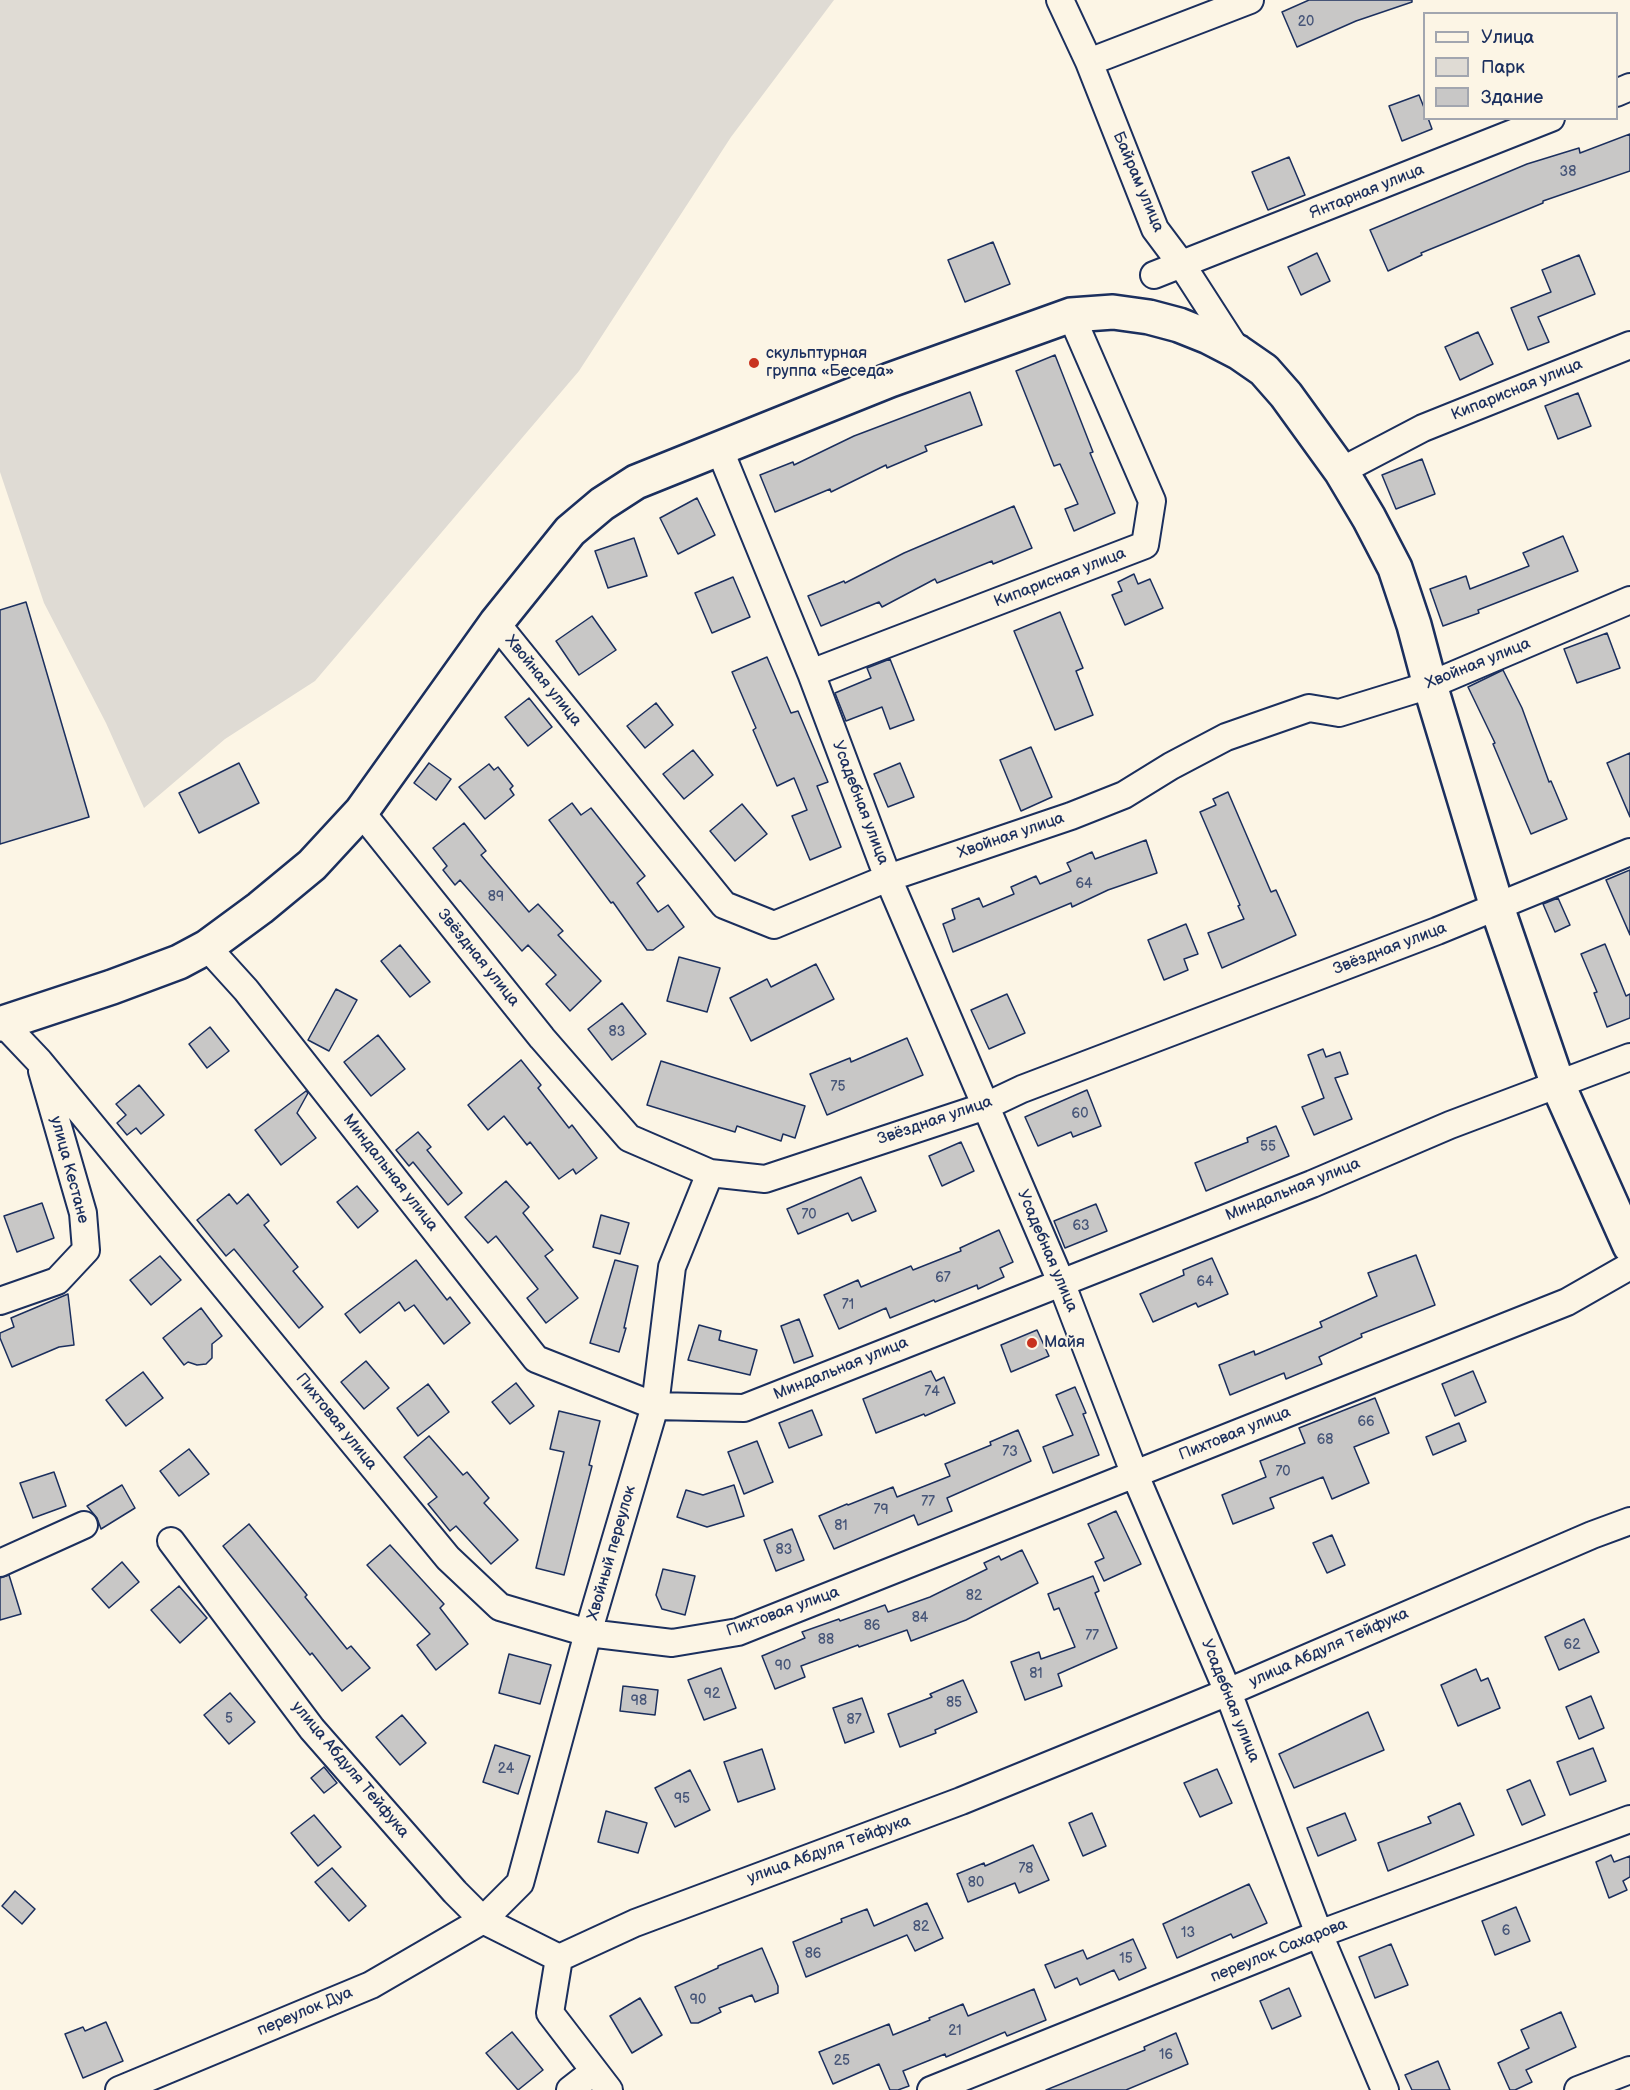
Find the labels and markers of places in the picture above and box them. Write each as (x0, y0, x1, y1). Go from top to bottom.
place label: скульптурная группа «Беседа» (766, 344, 894, 382)
marker: скульптурная группа «Беседа» (747, 356, 761, 370)
place label: Майя (1044, 1333, 1085, 1353)
marker: Майя (1025, 1336, 1039, 1350)

